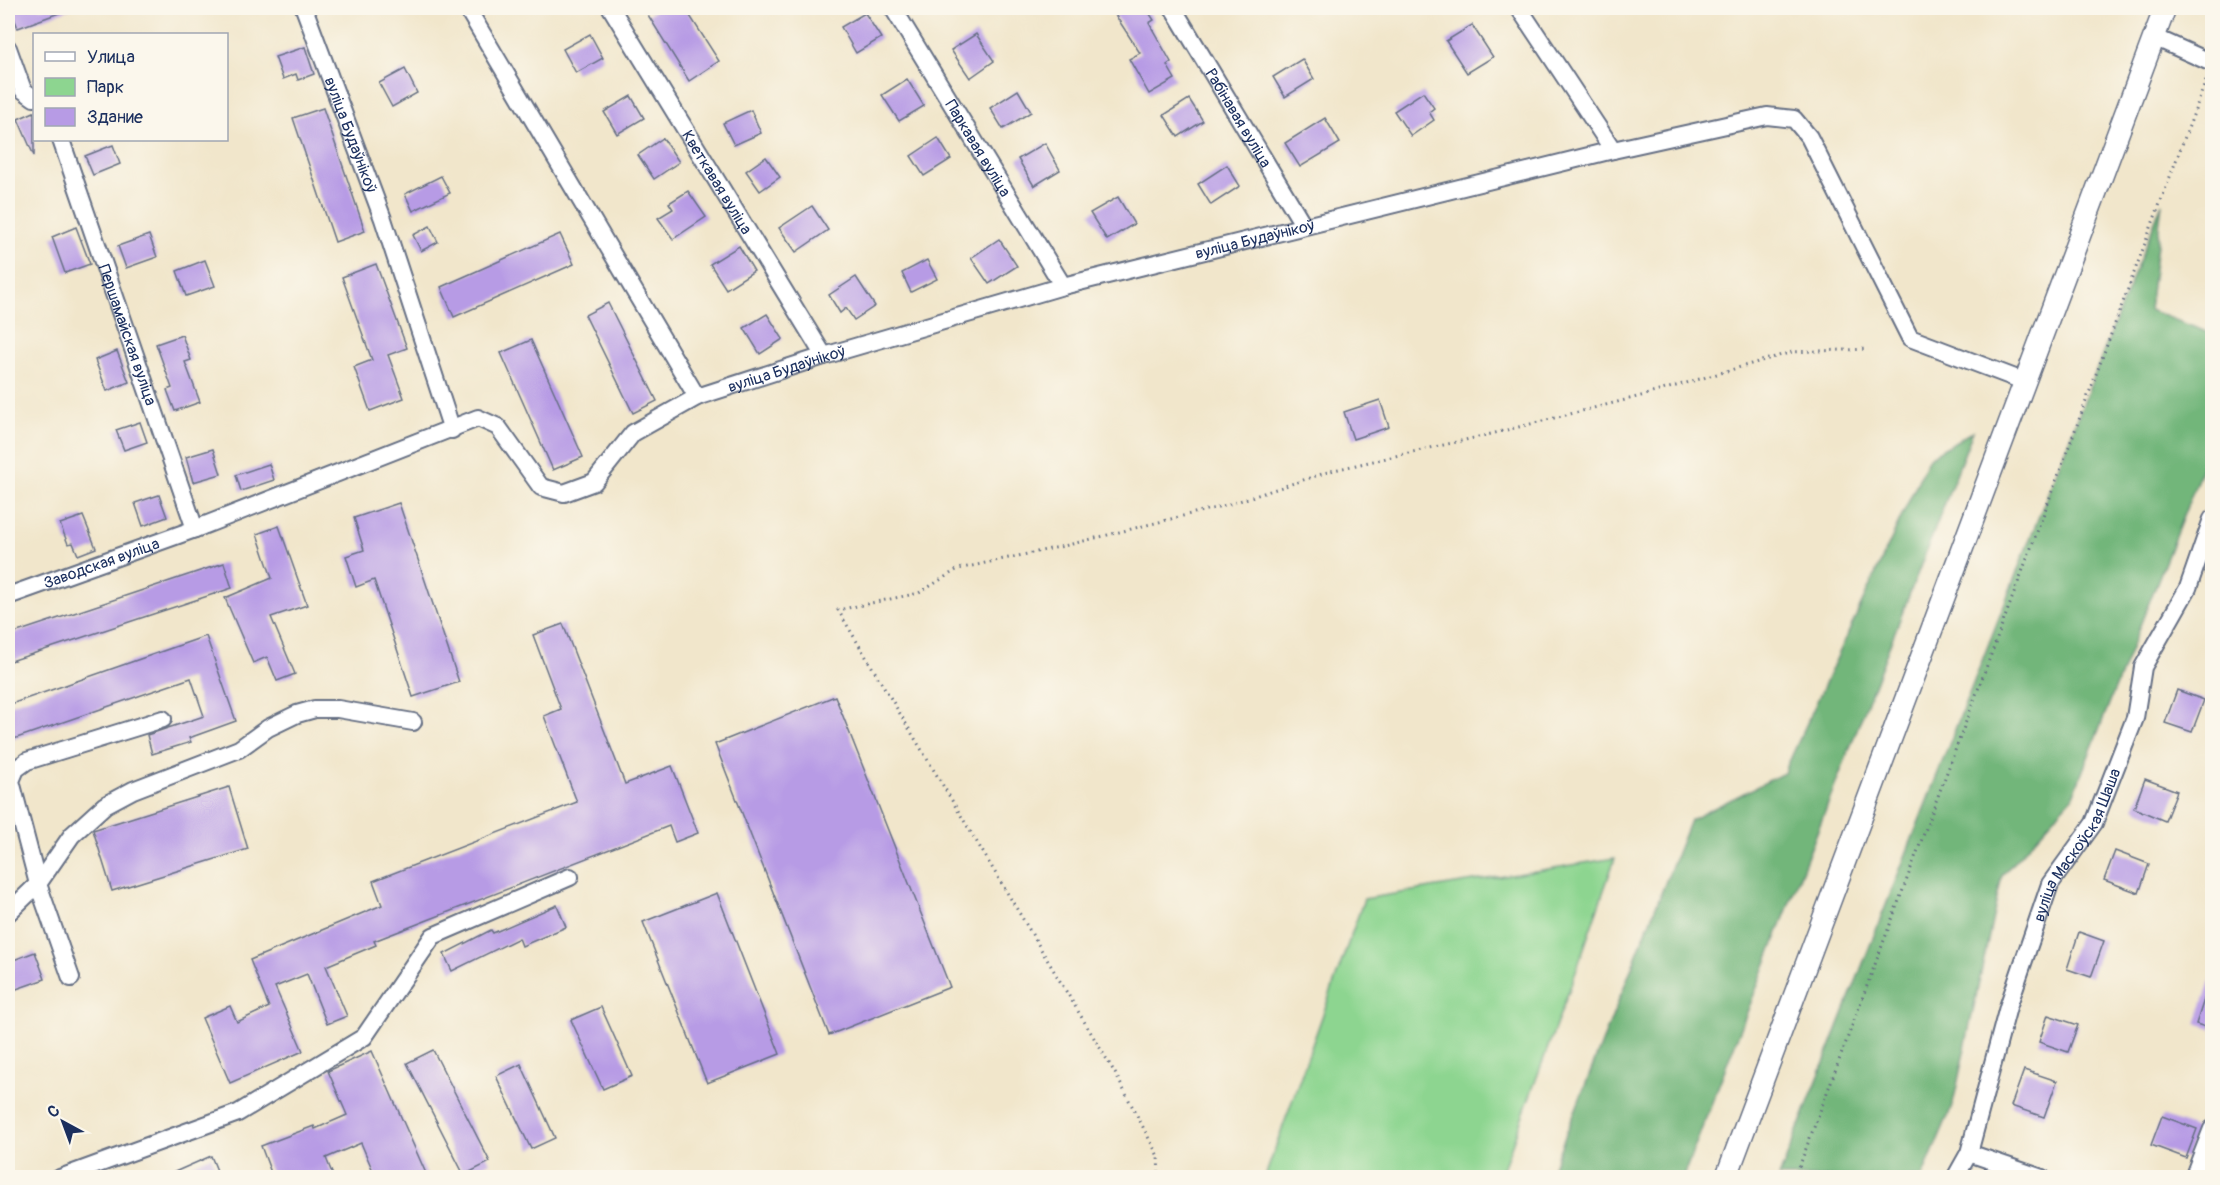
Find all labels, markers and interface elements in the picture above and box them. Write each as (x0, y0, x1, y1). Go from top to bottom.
legend (33, 33, 228, 141)
text: Улица (87, 46, 135, 69)
street label: Рабінавая вуліца (1201, 65, 1276, 171)
street label: вуліца Будаўнікоў (320, 74, 381, 196)
text: Парк (87, 76, 124, 99)
street label: Паркавая вуліца (940, 96, 1015, 201)
text: Здание (87, 106, 143, 129)
street label: Кветкавая вуліца (677, 127, 756, 238)
street label: вуліца Будаўнікоў (1193, 215, 1317, 264)
street label: Першамайская вуліца (94, 262, 161, 408)
street label: вуліца Будаўнікоў (725, 341, 848, 397)
street label: Заводская вуліца (41, 534, 162, 593)
street label: вуліца Маскоўская Шаша (2029, 766, 2125, 924)
north arrow (33, 1092, 93, 1152)
text: С (44, 1101, 64, 1122)

